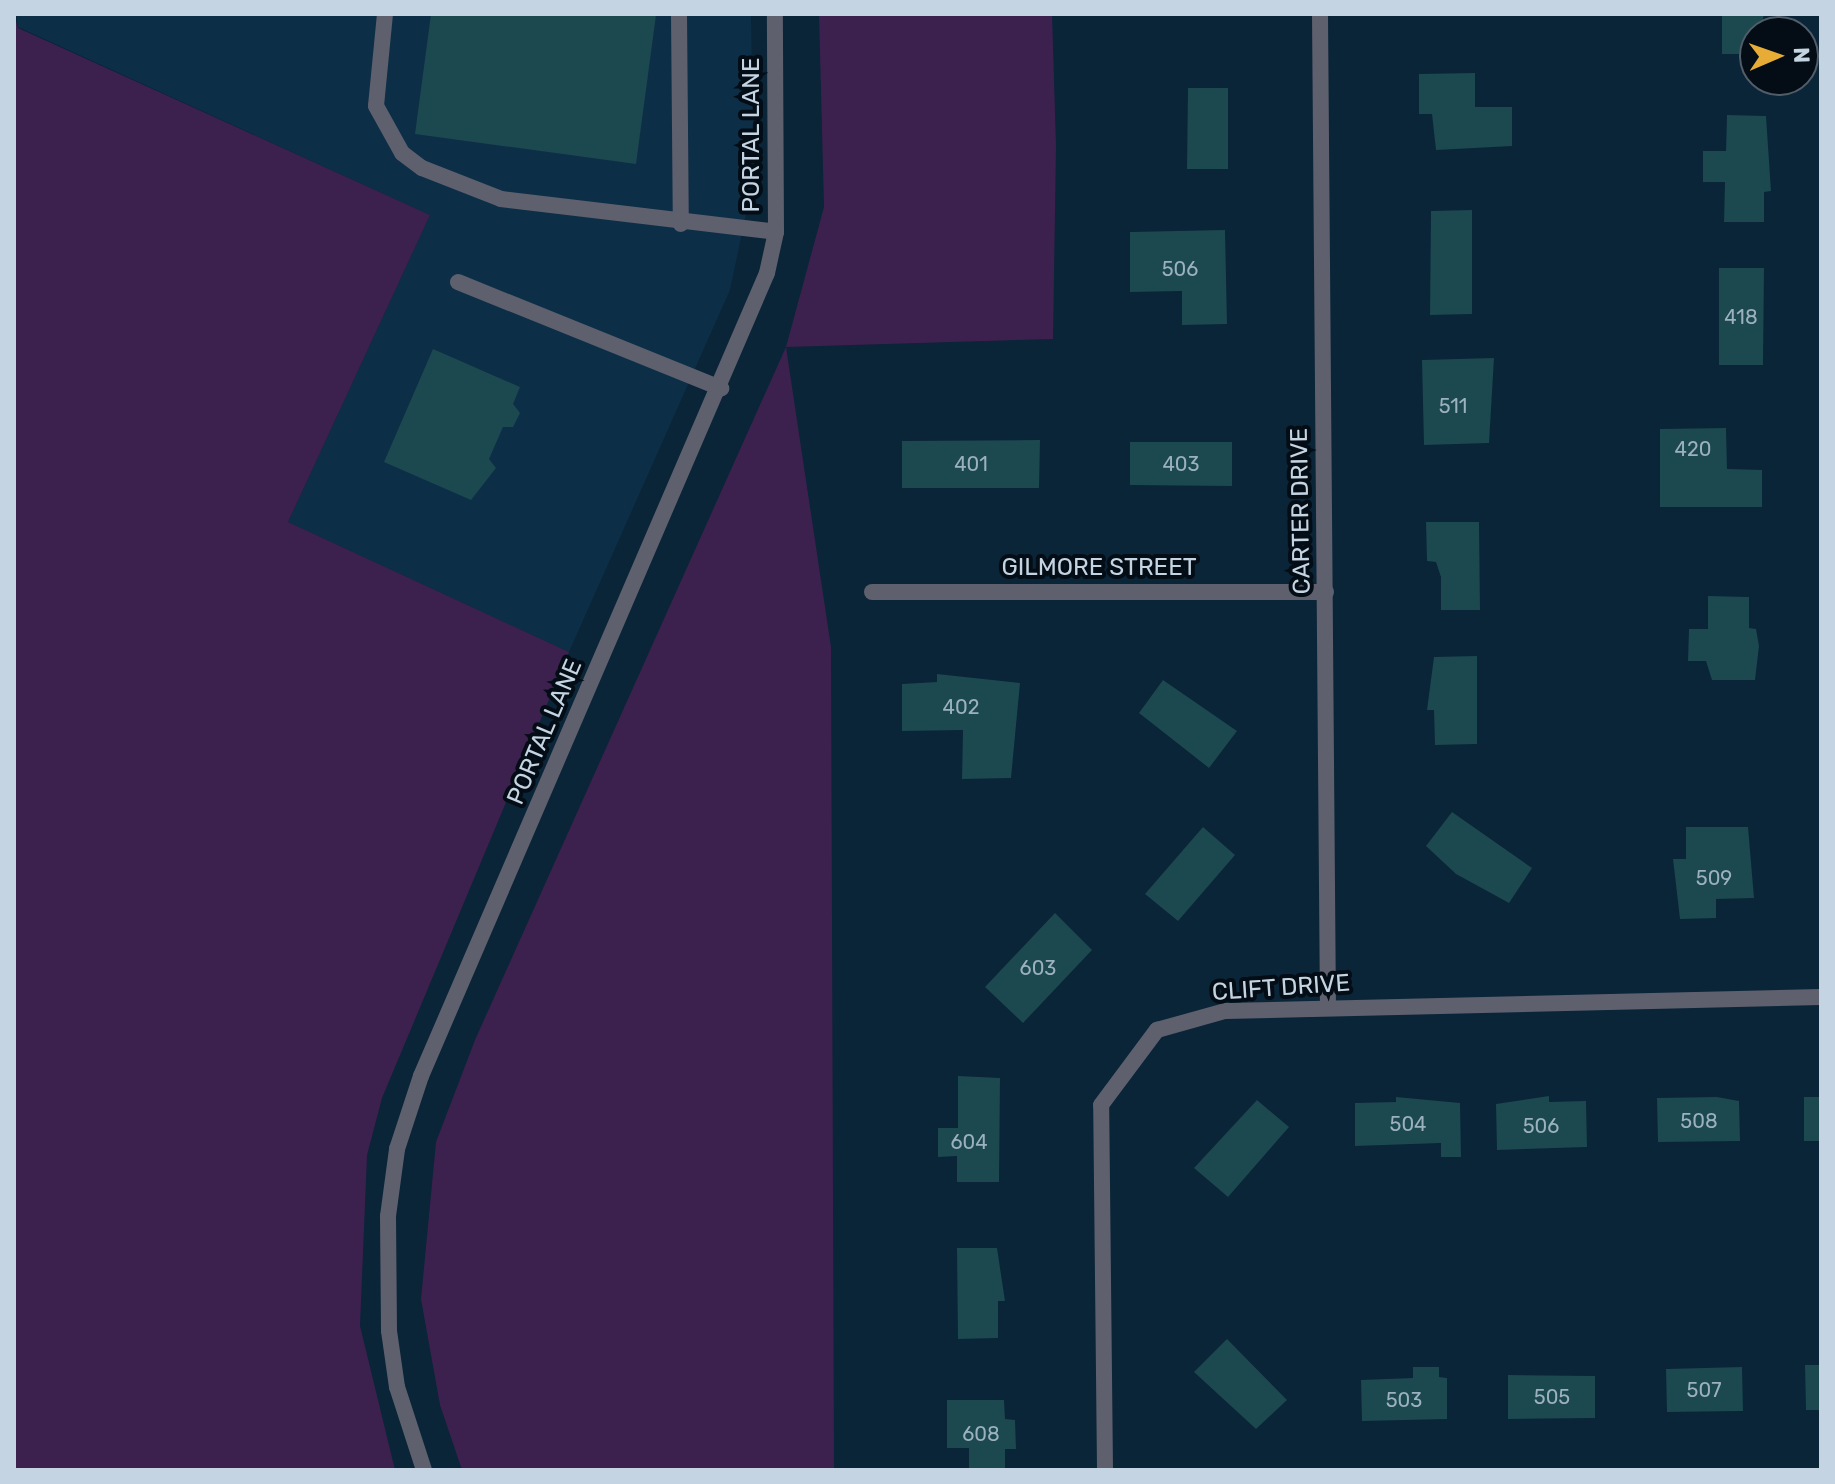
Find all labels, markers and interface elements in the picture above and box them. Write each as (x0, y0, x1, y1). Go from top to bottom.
north arrow (1739, 16, 1819, 96)
text: N (1788, 47, 1815, 64)
street label: PORTAL LANE (738, 57, 766, 213)
house number: 506 (1162, 257, 1198, 281)
house number: 418 (1724, 305, 1758, 329)
house number: 511 (1439, 394, 1467, 418)
street label: CARTER DRIVE (1285, 427, 1317, 595)
house number: 420 (1675, 437, 1711, 461)
house number: 401 (954, 452, 988, 476)
house number: 403 (1162, 452, 1200, 476)
street label: GILMORE STREET (1001, 554, 1197, 582)
street label: PORTAL LANE (501, 655, 589, 809)
house number: 402 (943, 695, 979, 719)
house number: 509 (1696, 866, 1732, 890)
house number: 603 (1020, 956, 1056, 980)
street label: CLIFT DRIVE (1211, 969, 1351, 1007)
house number: 508 (1680, 1109, 1718, 1133)
house number: 504 (1390, 1112, 1426, 1136)
house number: 506 (1523, 1114, 1559, 1138)
house number: 604 (950, 1130, 988, 1154)
house number: 507 (1687, 1378, 1721, 1402)
house number: 505 (1534, 1385, 1570, 1409)
house number: 503 (1386, 1388, 1422, 1412)
house number: 608 (962, 1422, 1000, 1446)

